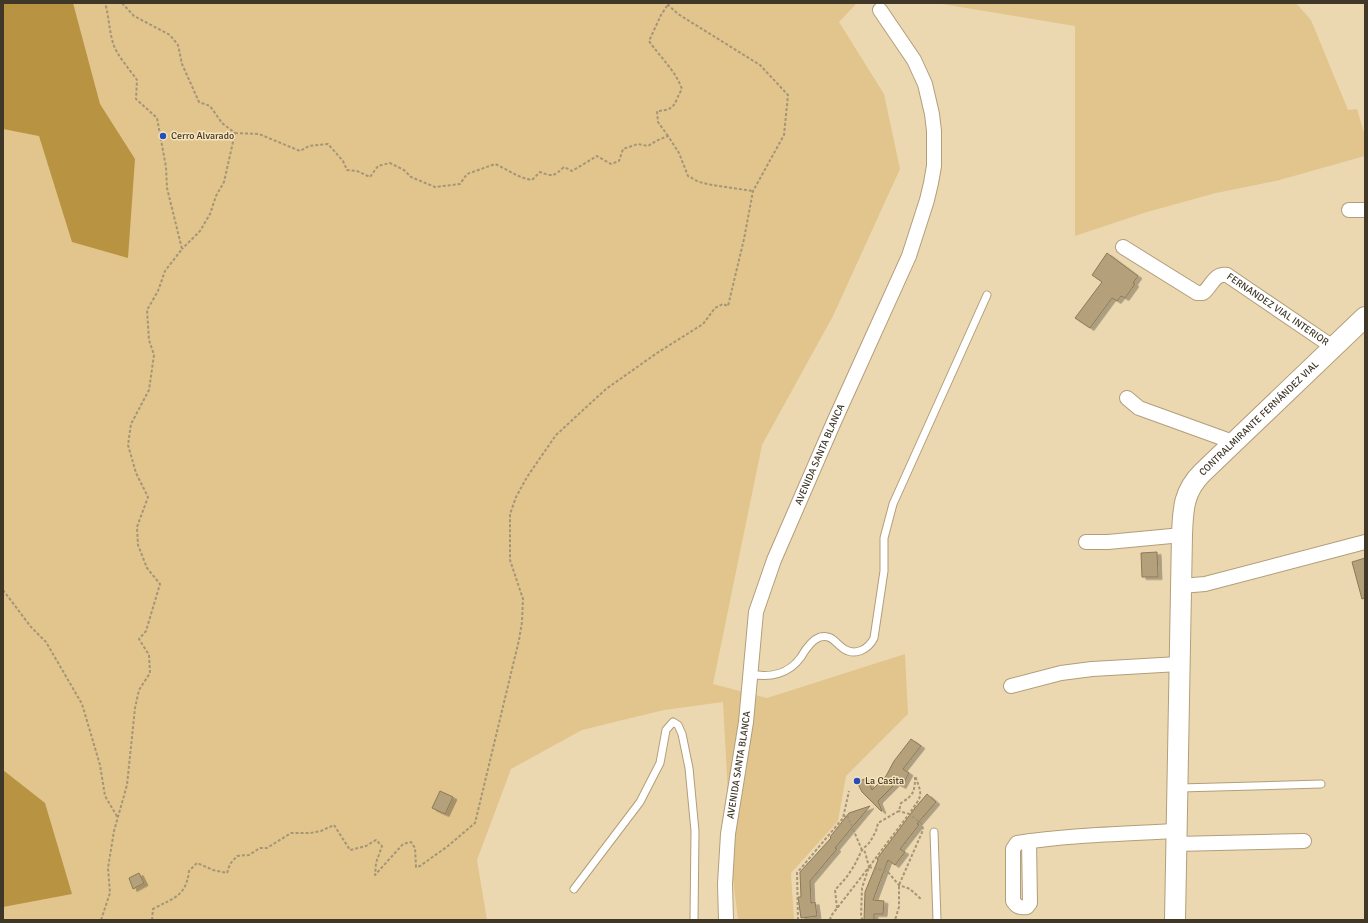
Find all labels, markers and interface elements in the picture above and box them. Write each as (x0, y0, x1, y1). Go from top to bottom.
place label: Cerro Alvarado (171, 130, 234, 142)
marker: Cerro Alvarado (158, 131, 168, 141)
street label: FERNANDEZ VIAL INTERIOR (1224, 271, 1331, 348)
street label: CONTRALMIRANTE FERNÁNDEZ VIAL (1197, 359, 1321, 478)
street label: AVENIDA SANTA BLANCA (793, 402, 847, 507)
street label: AVENIDA SANTA BLANCA (725, 711, 753, 820)
place label: La Casita (865, 775, 904, 787)
marker: La Casita (852, 776, 862, 786)

